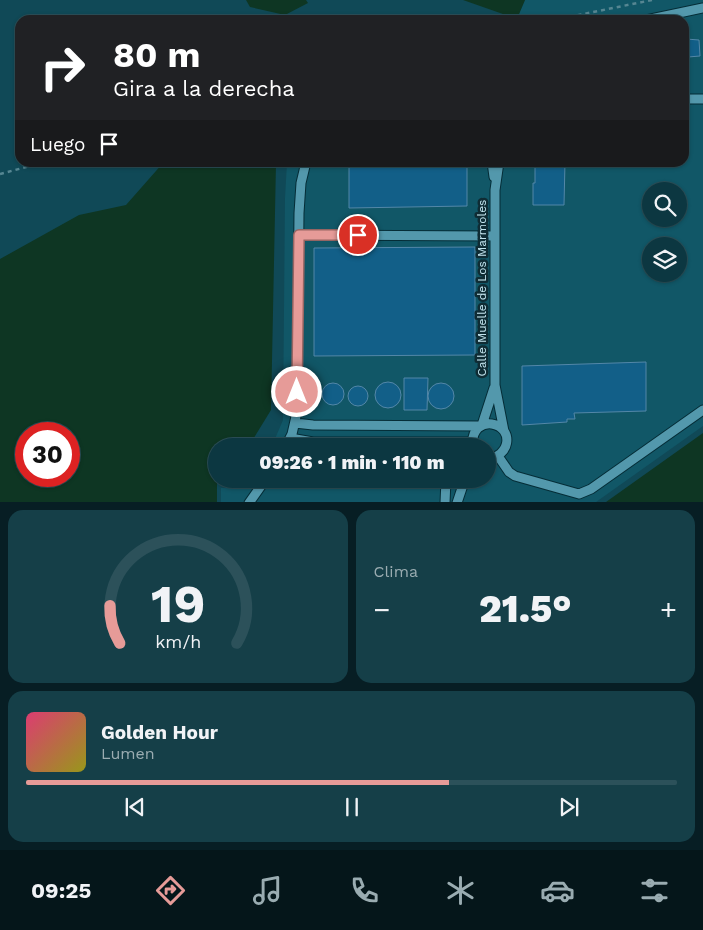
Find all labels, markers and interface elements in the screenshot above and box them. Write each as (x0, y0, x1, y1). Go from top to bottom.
text: 80 m (113, 34, 200, 76)
icon: right (30, 35, 95, 100)
text: Gira a la derecha (113, 76, 295, 101)
icon: arrive (95, 130, 123, 158)
text: Luego (30, 133, 85, 156)
map controls (642, 182, 687, 282)
button: search (642, 182, 687, 227)
street label: Calle Muelle de Los Marmoles (475, 200, 489, 376)
pin (337, 214, 379, 256)
icon: arrive (344, 221, 372, 249)
button: layers (642, 237, 687, 282)
position arrow (270, 365, 322, 417)
speed limit sign: 30 (15, 422, 80, 487)
text: 09:26 · 1 min · 110 m (259, 451, 445, 474)
text: Clima (374, 562, 418, 581)
text: 19 (151, 574, 205, 635)
text: 21.5° (479, 587, 572, 631)
text: − (374, 593, 390, 626)
text: + (660, 593, 677, 626)
text: km/h (155, 631, 201, 652)
text: Golden Hour (101, 721, 218, 744)
text: Lumen (101, 744, 155, 763)
icon: previous (121, 793, 149, 821)
icon: pause (338, 793, 366, 821)
icon: next (555, 793, 583, 821)
icon: directions (153, 873, 188, 908)
icon: music (250, 873, 285, 908)
icon: phone (347, 873, 382, 908)
icon: climate (443, 873, 478, 908)
icon: car (540, 873, 575, 908)
icon: filters (637, 873, 672, 908)
text: 09:25 (31, 878, 91, 903)

